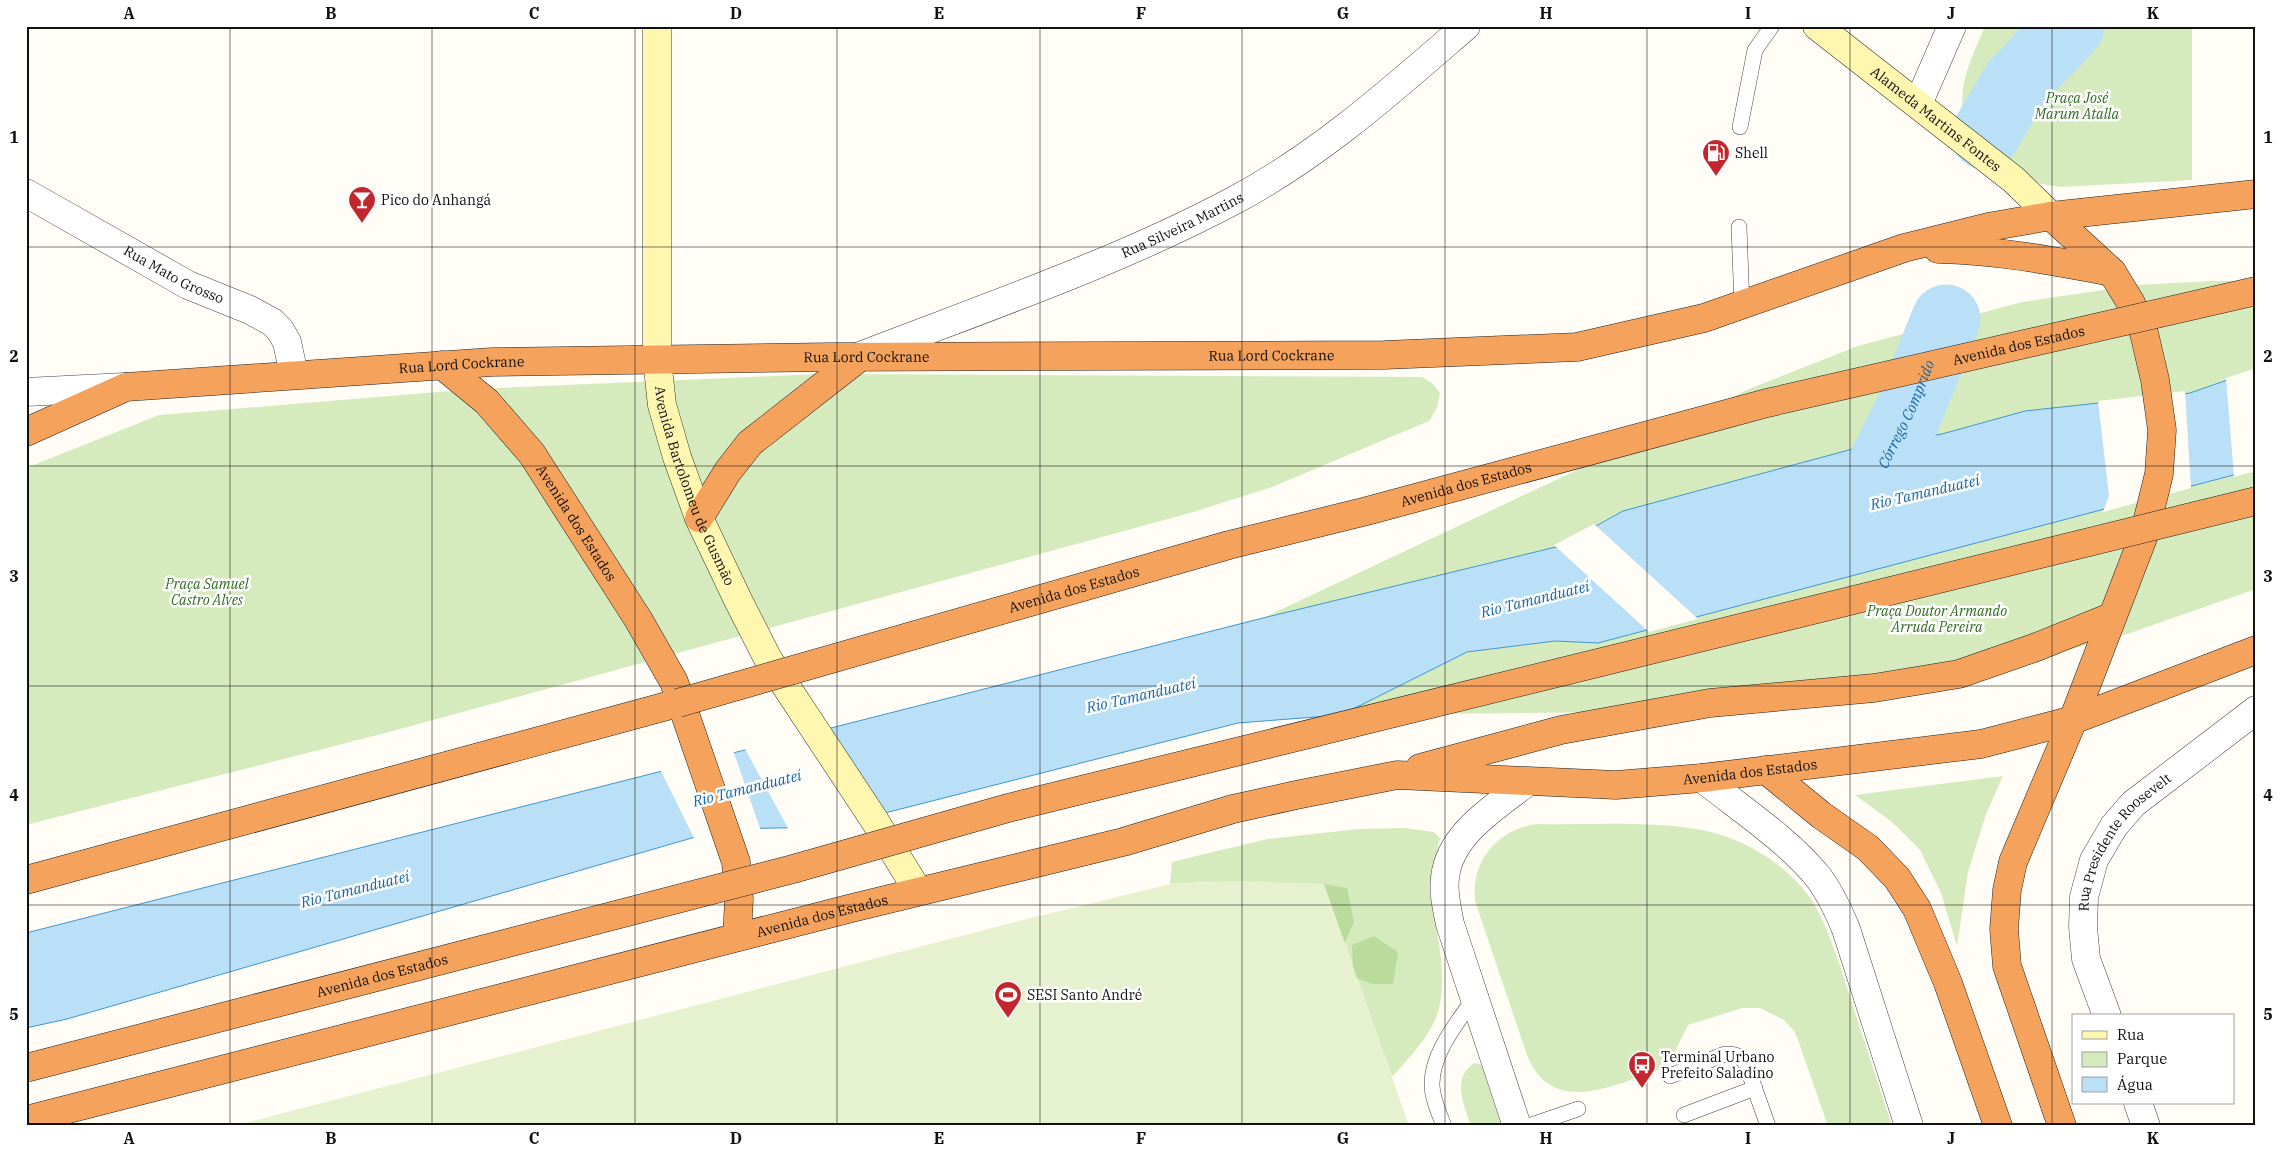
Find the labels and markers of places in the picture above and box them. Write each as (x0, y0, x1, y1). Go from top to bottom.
fuel station icon: Shell (1701, 138, 1731, 177)
place label: Shell (1735, 144, 1768, 162)
bar icon: Pico do Anhangá (347, 185, 377, 224)
place label: Pico do Anhangá (381, 191, 491, 209)
sports icon: SESI Santo André (993, 980, 1023, 1019)
place label: SESI Santo André (1027, 986, 1142, 1004)
place label: Terminal Urbano Prefeito Saladino (1661, 1048, 1775, 1082)
bus stop icon: Terminal Urbano Prefeito Saladino (1627, 1050, 1657, 1089)

